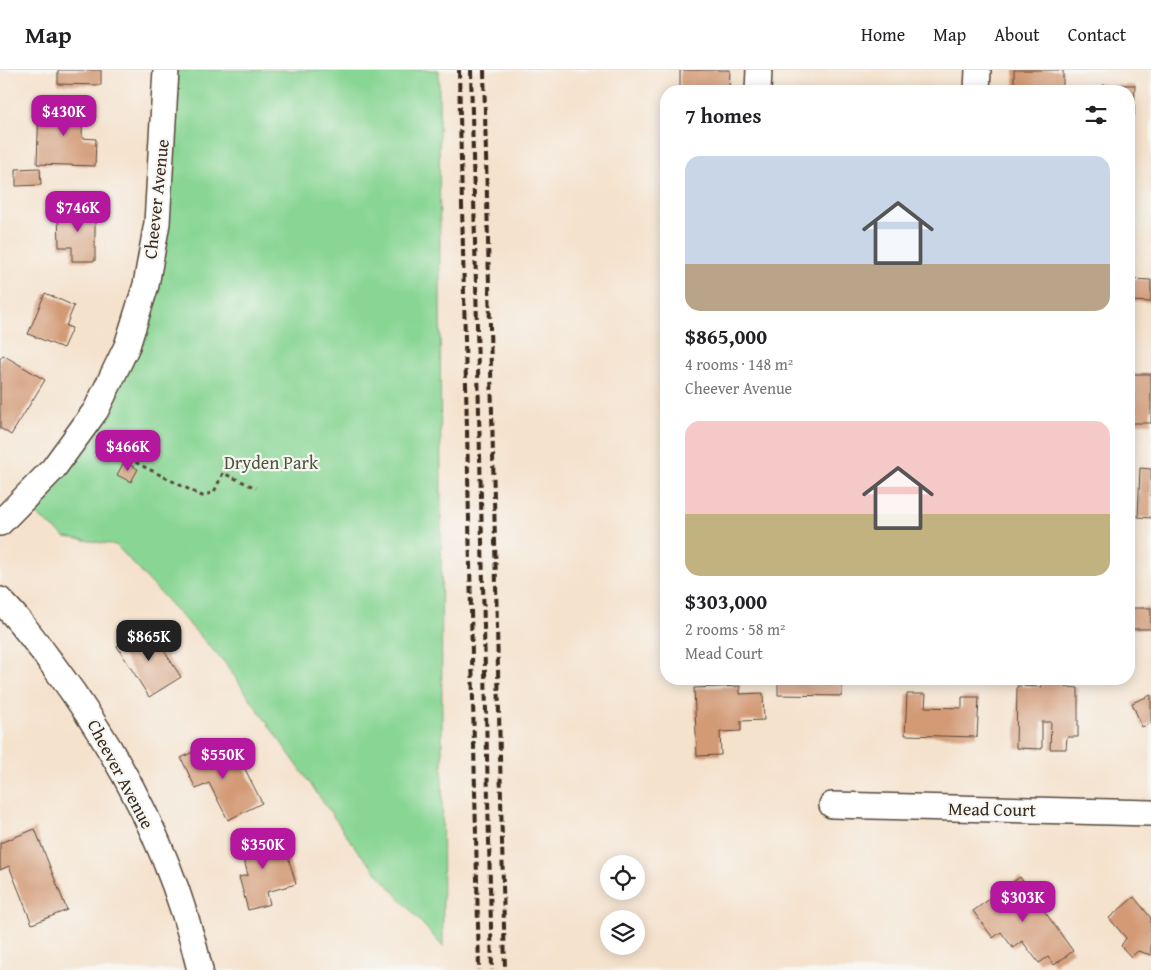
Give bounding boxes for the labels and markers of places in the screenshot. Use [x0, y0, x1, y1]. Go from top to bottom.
pin: $430K [29, 94, 99, 137]
pin: $746K [43, 190, 113, 233]
pin: $466K [93, 430, 163, 472]
pin: $865K [114, 620, 184, 662]
pin: $550K [188, 738, 258, 780]
pin: $350K [228, 828, 298, 870]
pin: $303K [988, 880, 1058, 923]

